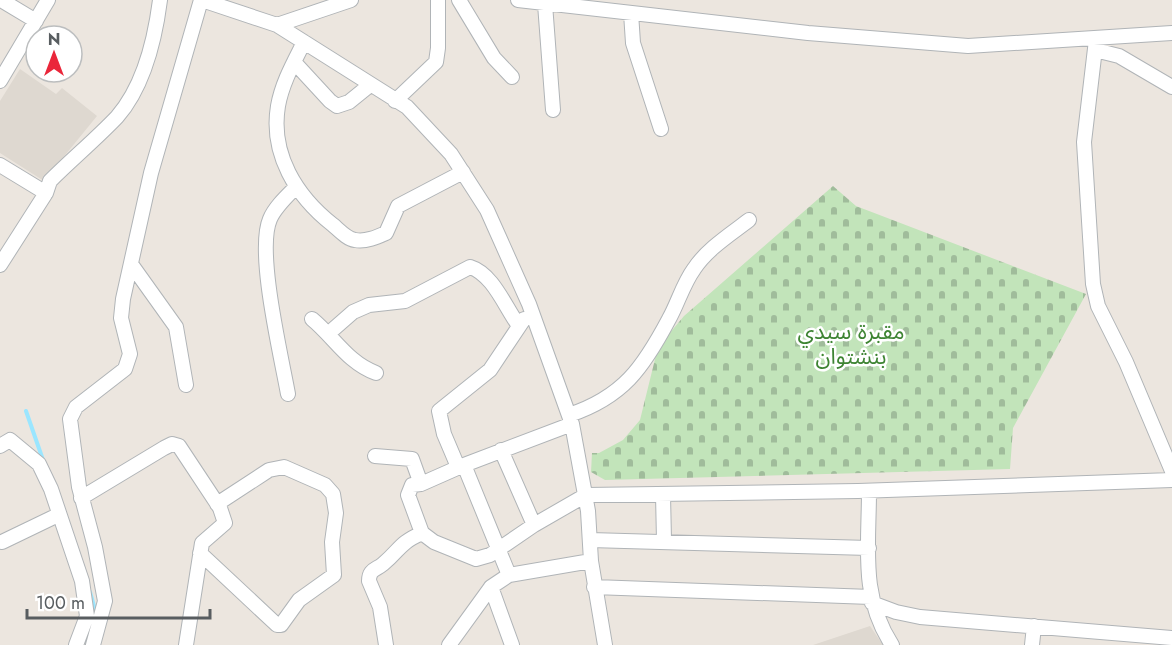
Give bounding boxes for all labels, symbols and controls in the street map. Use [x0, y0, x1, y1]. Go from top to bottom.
north arrow [24, 24, 84, 84]
text: N [48, 28, 60, 51]
park label: مقبرة سيدي بنشتوان [797, 315, 905, 372]
scale bar [27, 582, 210, 620]
text: 100 m [36, 590, 85, 616]

